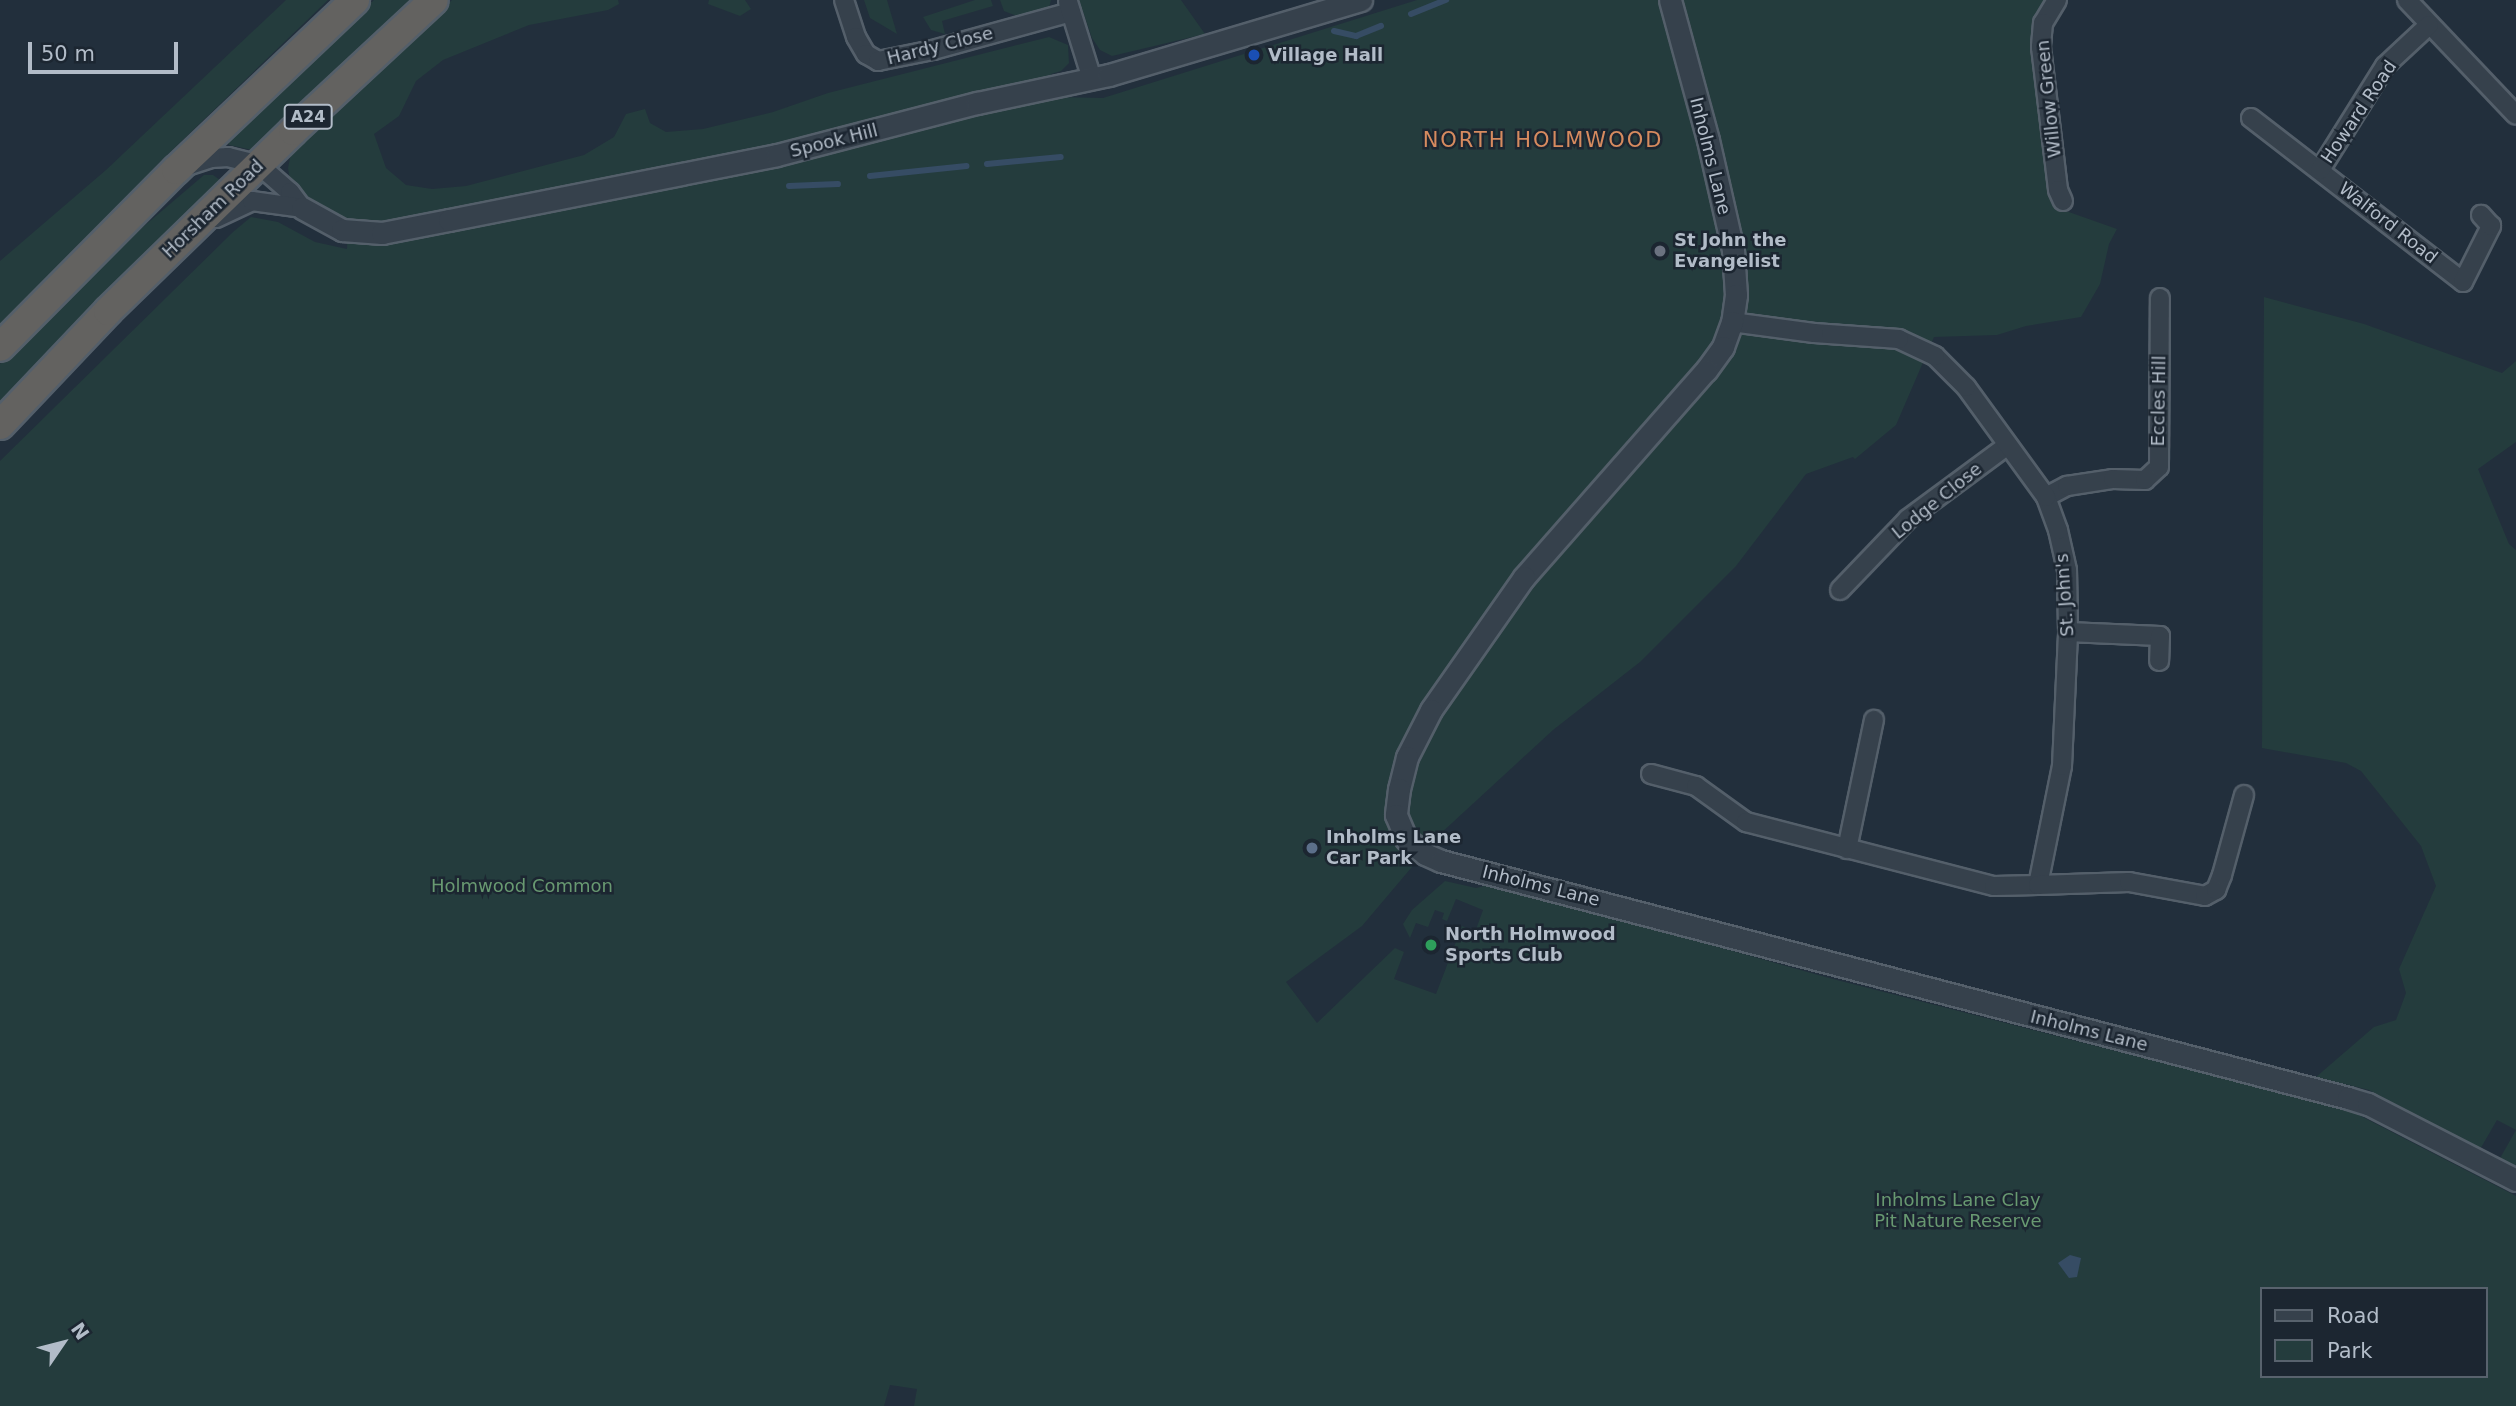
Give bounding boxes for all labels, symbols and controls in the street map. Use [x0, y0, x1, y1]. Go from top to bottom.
street label: Hardy Close [885, 22, 995, 70]
scale bar [32, 28, 182, 72]
street label: Willow Green [2032, 39, 2066, 159]
text: 50 m [41, 42, 95, 66]
place label: Village Hall [1268, 44, 1383, 66]
marker: Village Hall [1246, 47, 1262, 63]
street label: Howard Road [2317, 56, 2401, 168]
street label: Inholms Lane [1685, 95, 1735, 217]
road number: A24 [284, 105, 332, 130]
street label: Spook Hill [788, 120, 880, 162]
district label: NORTH HOLMWOOD [1424, 127, 1662, 153]
street label: Horsham Road [158, 155, 268, 263]
street label: Walford Road [2334, 178, 2442, 268]
place label: St John the Evangelist [1674, 230, 1786, 272]
marker: St John the Evangelist [1652, 243, 1668, 259]
street label: Eccles Hill [2147, 355, 2171, 447]
street label: Lodge Close [1888, 458, 1986, 544]
street label: St. John's [2051, 553, 2079, 637]
place label: Inholms Lane Car Park [1326, 827, 1461, 870]
marker: Inholms Lane Car Park [1304, 840, 1320, 856]
street label: Inholms Lane [1480, 861, 1602, 911]
park label: Holmwood Common [431, 875, 613, 897]
place label: North Holmwood Sports Club [1445, 924, 1616, 967]
marker: North Holmwood Sports Club [1423, 937, 1439, 953]
street label: Inholms Lane [2028, 1006, 2150, 1056]
park label: Inholms Lane Clay Pit Nature Reserve [1874, 1190, 2042, 1232]
legend [2260, 1287, 2488, 1378]
text: Road [2327, 1304, 2380, 1328]
north arrow [28, 1308, 98, 1378]
text: N [67, 1318, 94, 1344]
text: Park [2327, 1339, 2372, 1363]

